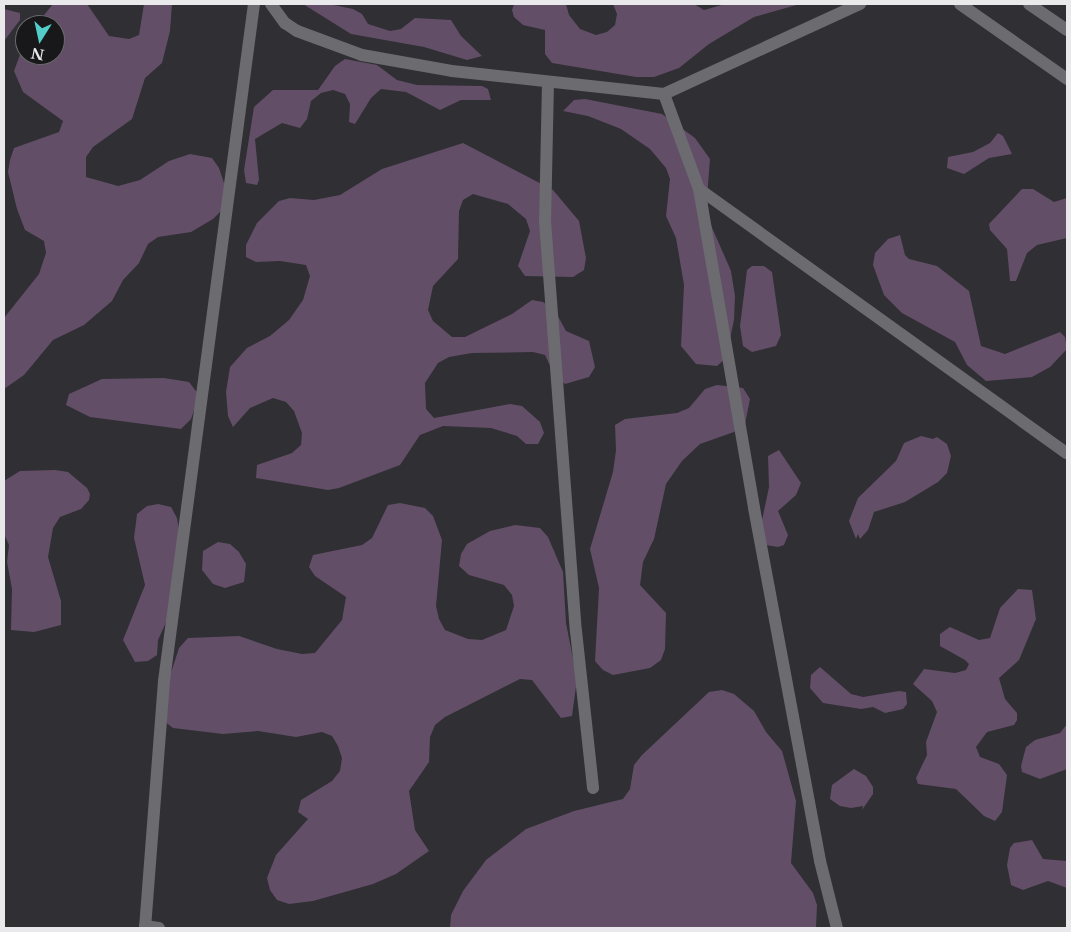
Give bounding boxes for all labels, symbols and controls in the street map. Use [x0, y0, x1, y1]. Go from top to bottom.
north arrow [15, 15, 65, 65]
text: N [30, 44, 46, 64]

